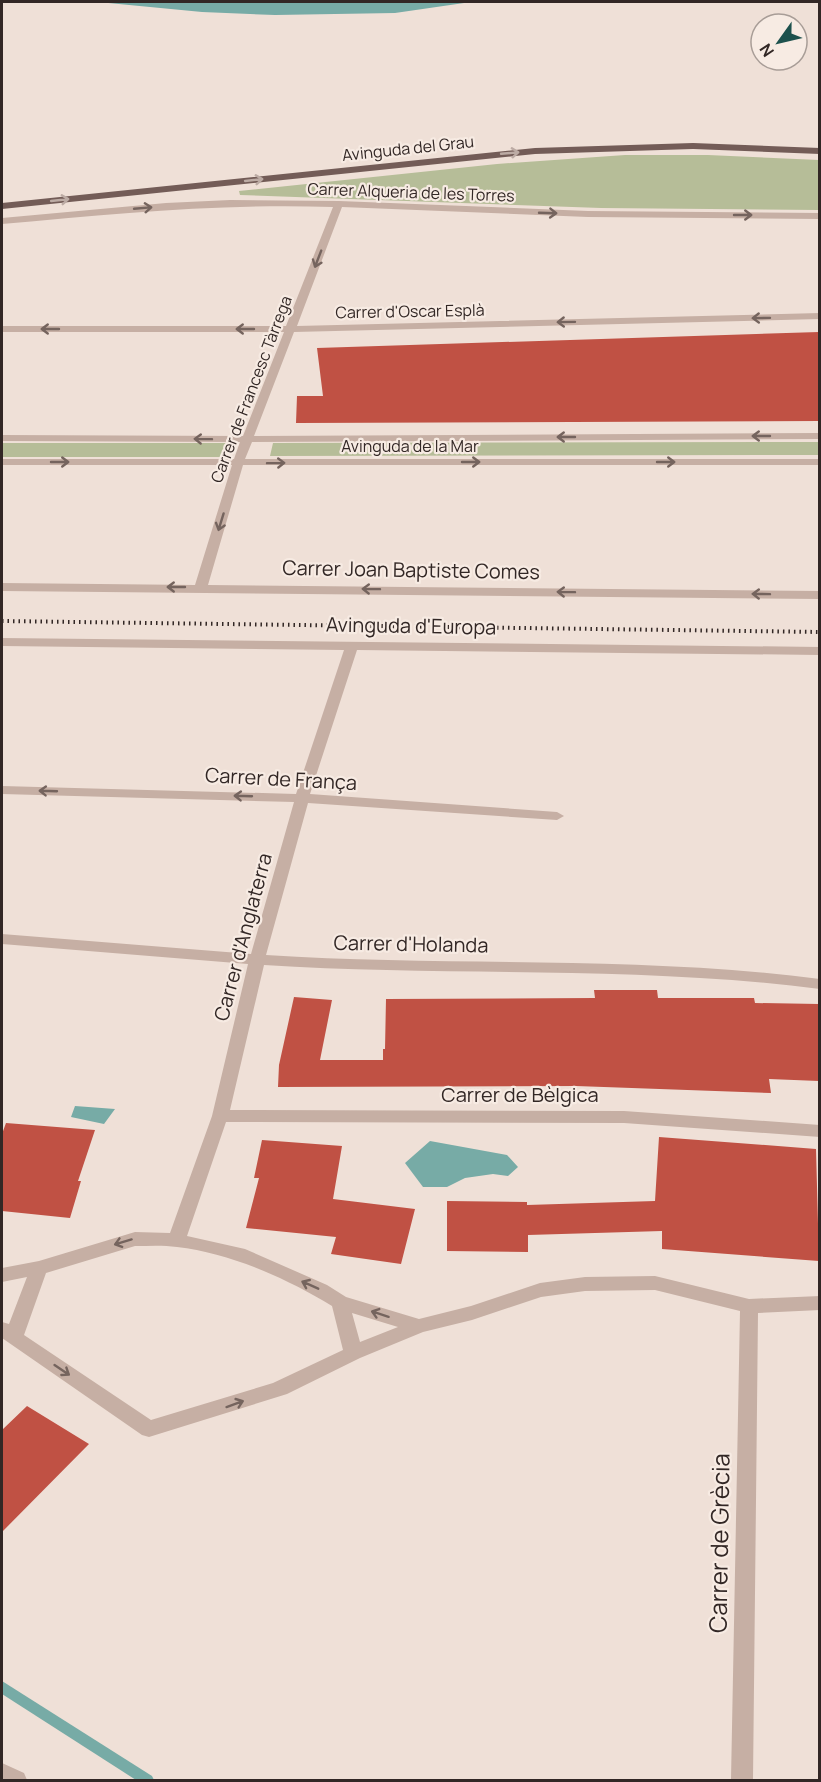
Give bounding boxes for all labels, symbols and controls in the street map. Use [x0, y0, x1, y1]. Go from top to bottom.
north arrow [749, 12, 809, 72]
text: N [754, 39, 779, 61]
street label: Avinguda del Grau [341, 130, 475, 166]
one-way arrow [500, 147, 520, 158]
one-way arrow [243, 174, 263, 185]
street label: Carrer Alqueria de les Torres [307, 177, 515, 207]
one-way arrow [49, 194, 69, 205]
one-way arrow [133, 202, 153, 213]
one-way arrow [537, 207, 557, 218]
one-way arrow [732, 209, 752, 221]
one-way arrow [312, 249, 323, 268]
street label: Carrer de Francesc Tàrrega [205, 292, 297, 486]
street label: Carrer d'Oscar Esplà [335, 299, 485, 323]
one-way arrow [752, 312, 772, 323]
one-way arrow [557, 317, 577, 328]
one-way arrow [41, 323, 61, 335]
one-way arrow [236, 323, 256, 335]
one-way arrow [752, 430, 772, 442]
one-way arrow [557, 431, 577, 443]
one-way arrow [194, 433, 214, 445]
street label: Avinguda de la Mar [341, 435, 479, 457]
one-way arrow [49, 456, 69, 468]
one-way arrow [460, 456, 480, 468]
one-way arrow [655, 456, 675, 468]
one-way arrow [265, 457, 285, 468]
one-way arrow [215, 512, 226, 531]
street label: Carrer Joan Baptiste Comes [282, 554, 540, 585]
one-way arrow [167, 581, 187, 593]
one-way arrow [362, 584, 382, 595]
one-way arrow [557, 586, 577, 598]
one-way arrow [752, 588, 772, 600]
street label: Avinguda d'Europa [326, 611, 496, 640]
street label: Carrer de França [204, 761, 358, 796]
one-way arrow [39, 785, 59, 797]
one-way arrow [234, 790, 254, 802]
street label: Carrer d'Anglaterra [207, 850, 278, 1024]
street label: Carrer d'Holanda [333, 929, 489, 958]
street label: Carrer de Bèlgica [441, 1081, 599, 1108]
one-way arrow [114, 1237, 133, 1248]
one-way arrow [301, 1279, 319, 1290]
one-way arrow [371, 1308, 390, 1319]
one-way arrow [53, 1364, 70, 1376]
one-way arrow [226, 1397, 244, 1408]
street label: Carrer de Grècia [700, 1453, 737, 1633]

